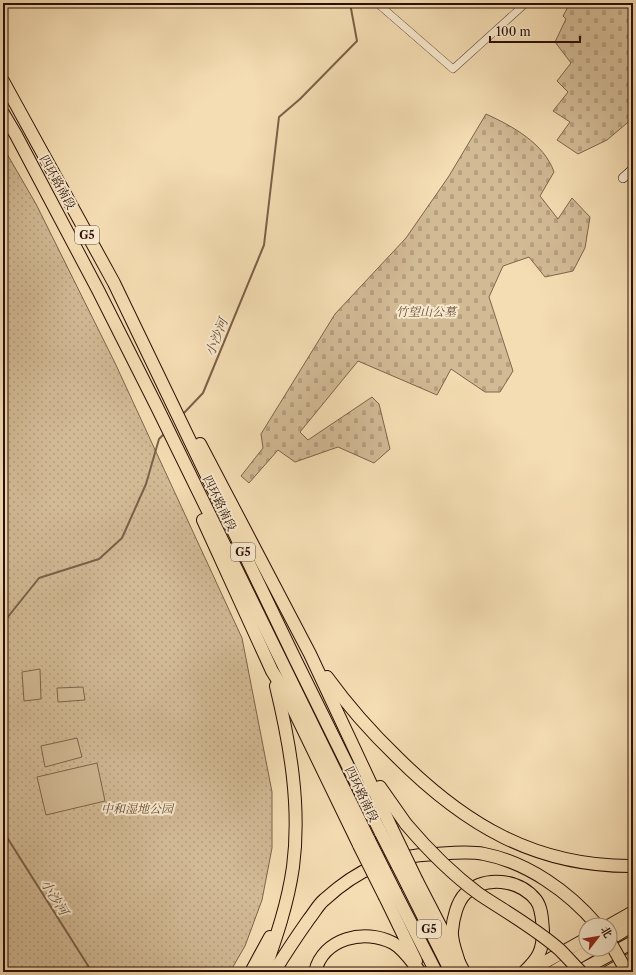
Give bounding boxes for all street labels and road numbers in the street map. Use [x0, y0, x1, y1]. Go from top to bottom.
street label: 四环路南段 [37, 152, 79, 212]
road number: G5 [75, 226, 99, 244]
street label: 四环路南段 [200, 473, 240, 533]
road number: G5 [231, 543, 255, 561]
street label: 四环路南段 [342, 764, 382, 824]
road number: G5 [417, 920, 441, 938]

